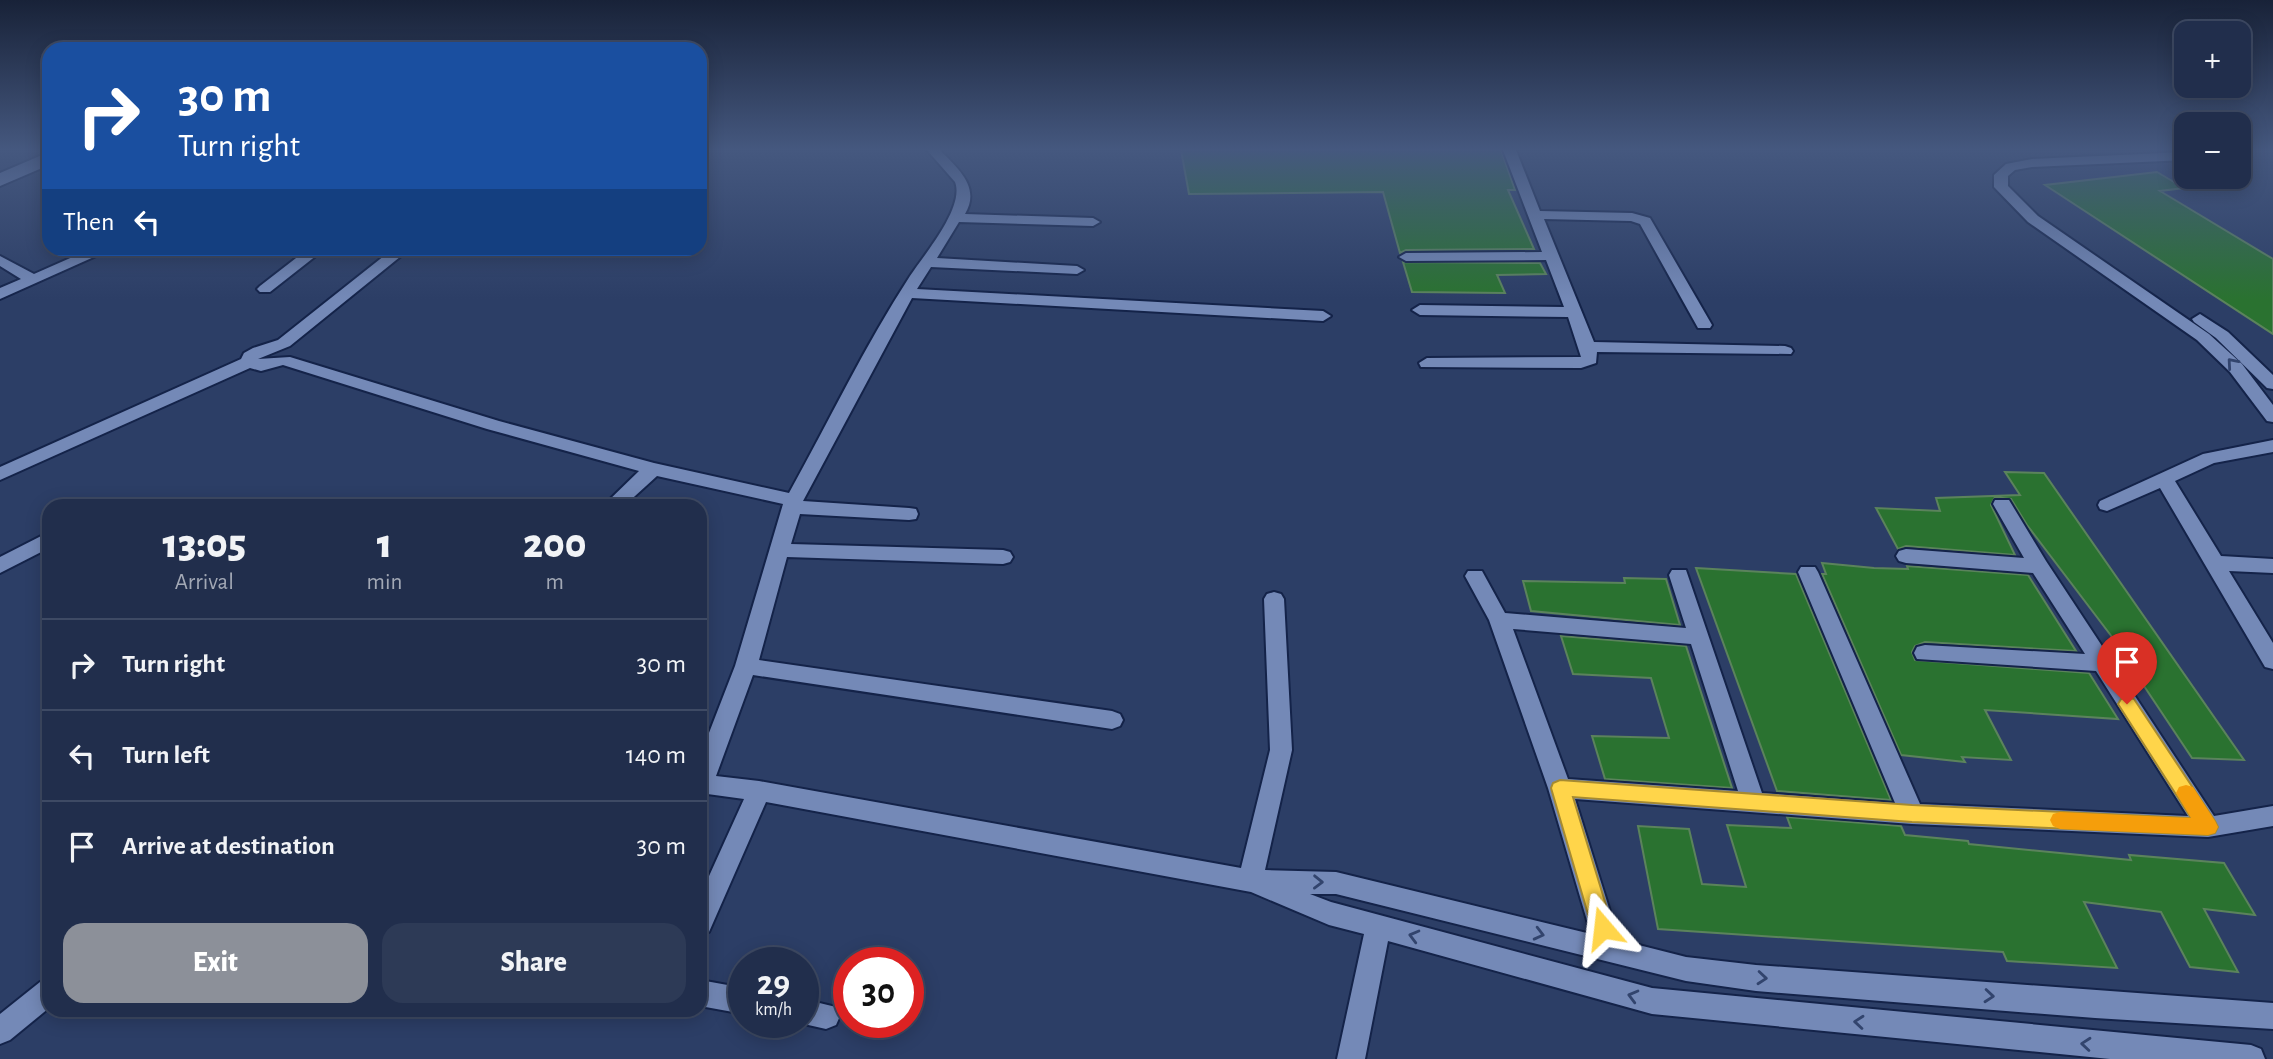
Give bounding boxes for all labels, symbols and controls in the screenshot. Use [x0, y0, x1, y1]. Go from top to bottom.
map controls [2174, 21, 2251, 189]
button: + [2174, 21, 2251, 98]
icon: right [63, 70, 154, 161]
text: 30 m [178, 72, 272, 121]
button: − [2174, 112, 2251, 189]
text: Turn right [178, 130, 300, 162]
icon: left [128, 203, 166, 241]
text: Then [63, 209, 114, 235]
one-way arrow [2228, 358, 2240, 371]
text: 13:05 [162, 523, 246, 565]
text: 1 [377, 523, 392, 565]
text: 200 [523, 523, 587, 565]
text: Arrival [175, 571, 234, 594]
text: min [367, 571, 402, 594]
text: m [545, 571, 564, 594]
pin [2097, 632, 2157, 704]
icon: arrive [2108, 643, 2146, 681]
icon: right [63, 646, 101, 684]
text: Turn right [122, 651, 225, 677]
text: 30 m [636, 651, 686, 677]
icon: left [63, 737, 101, 775]
text: Turn left [122, 742, 210, 768]
text: 140 m [626, 742, 686, 768]
icon: arrive [63, 828, 101, 866]
text: Arrive at destination [122, 833, 335, 859]
text: 30 m [636, 833, 686, 859]
one-way arrow [1313, 875, 1324, 890]
position arrow [1566, 891, 1640, 965]
button: Exit [63, 923, 368, 1003]
button: Share [382, 923, 686, 1003]
one-way arrow [1533, 926, 1545, 940]
one-way arrow [1408, 930, 1420, 945]
speed limit sign: 30 [833, 947, 924, 1038]
text: 29 [757, 966, 790, 1001]
one-way arrow [1757, 970, 1768, 985]
one-way arrow [1983, 988, 1994, 1003]
one-way arrow [1627, 990, 1639, 1004]
text: km/h [755, 1001, 792, 1019]
one-way arrow [1853, 1015, 1864, 1030]
one-way arrow [2080, 1036, 2091, 1051]

